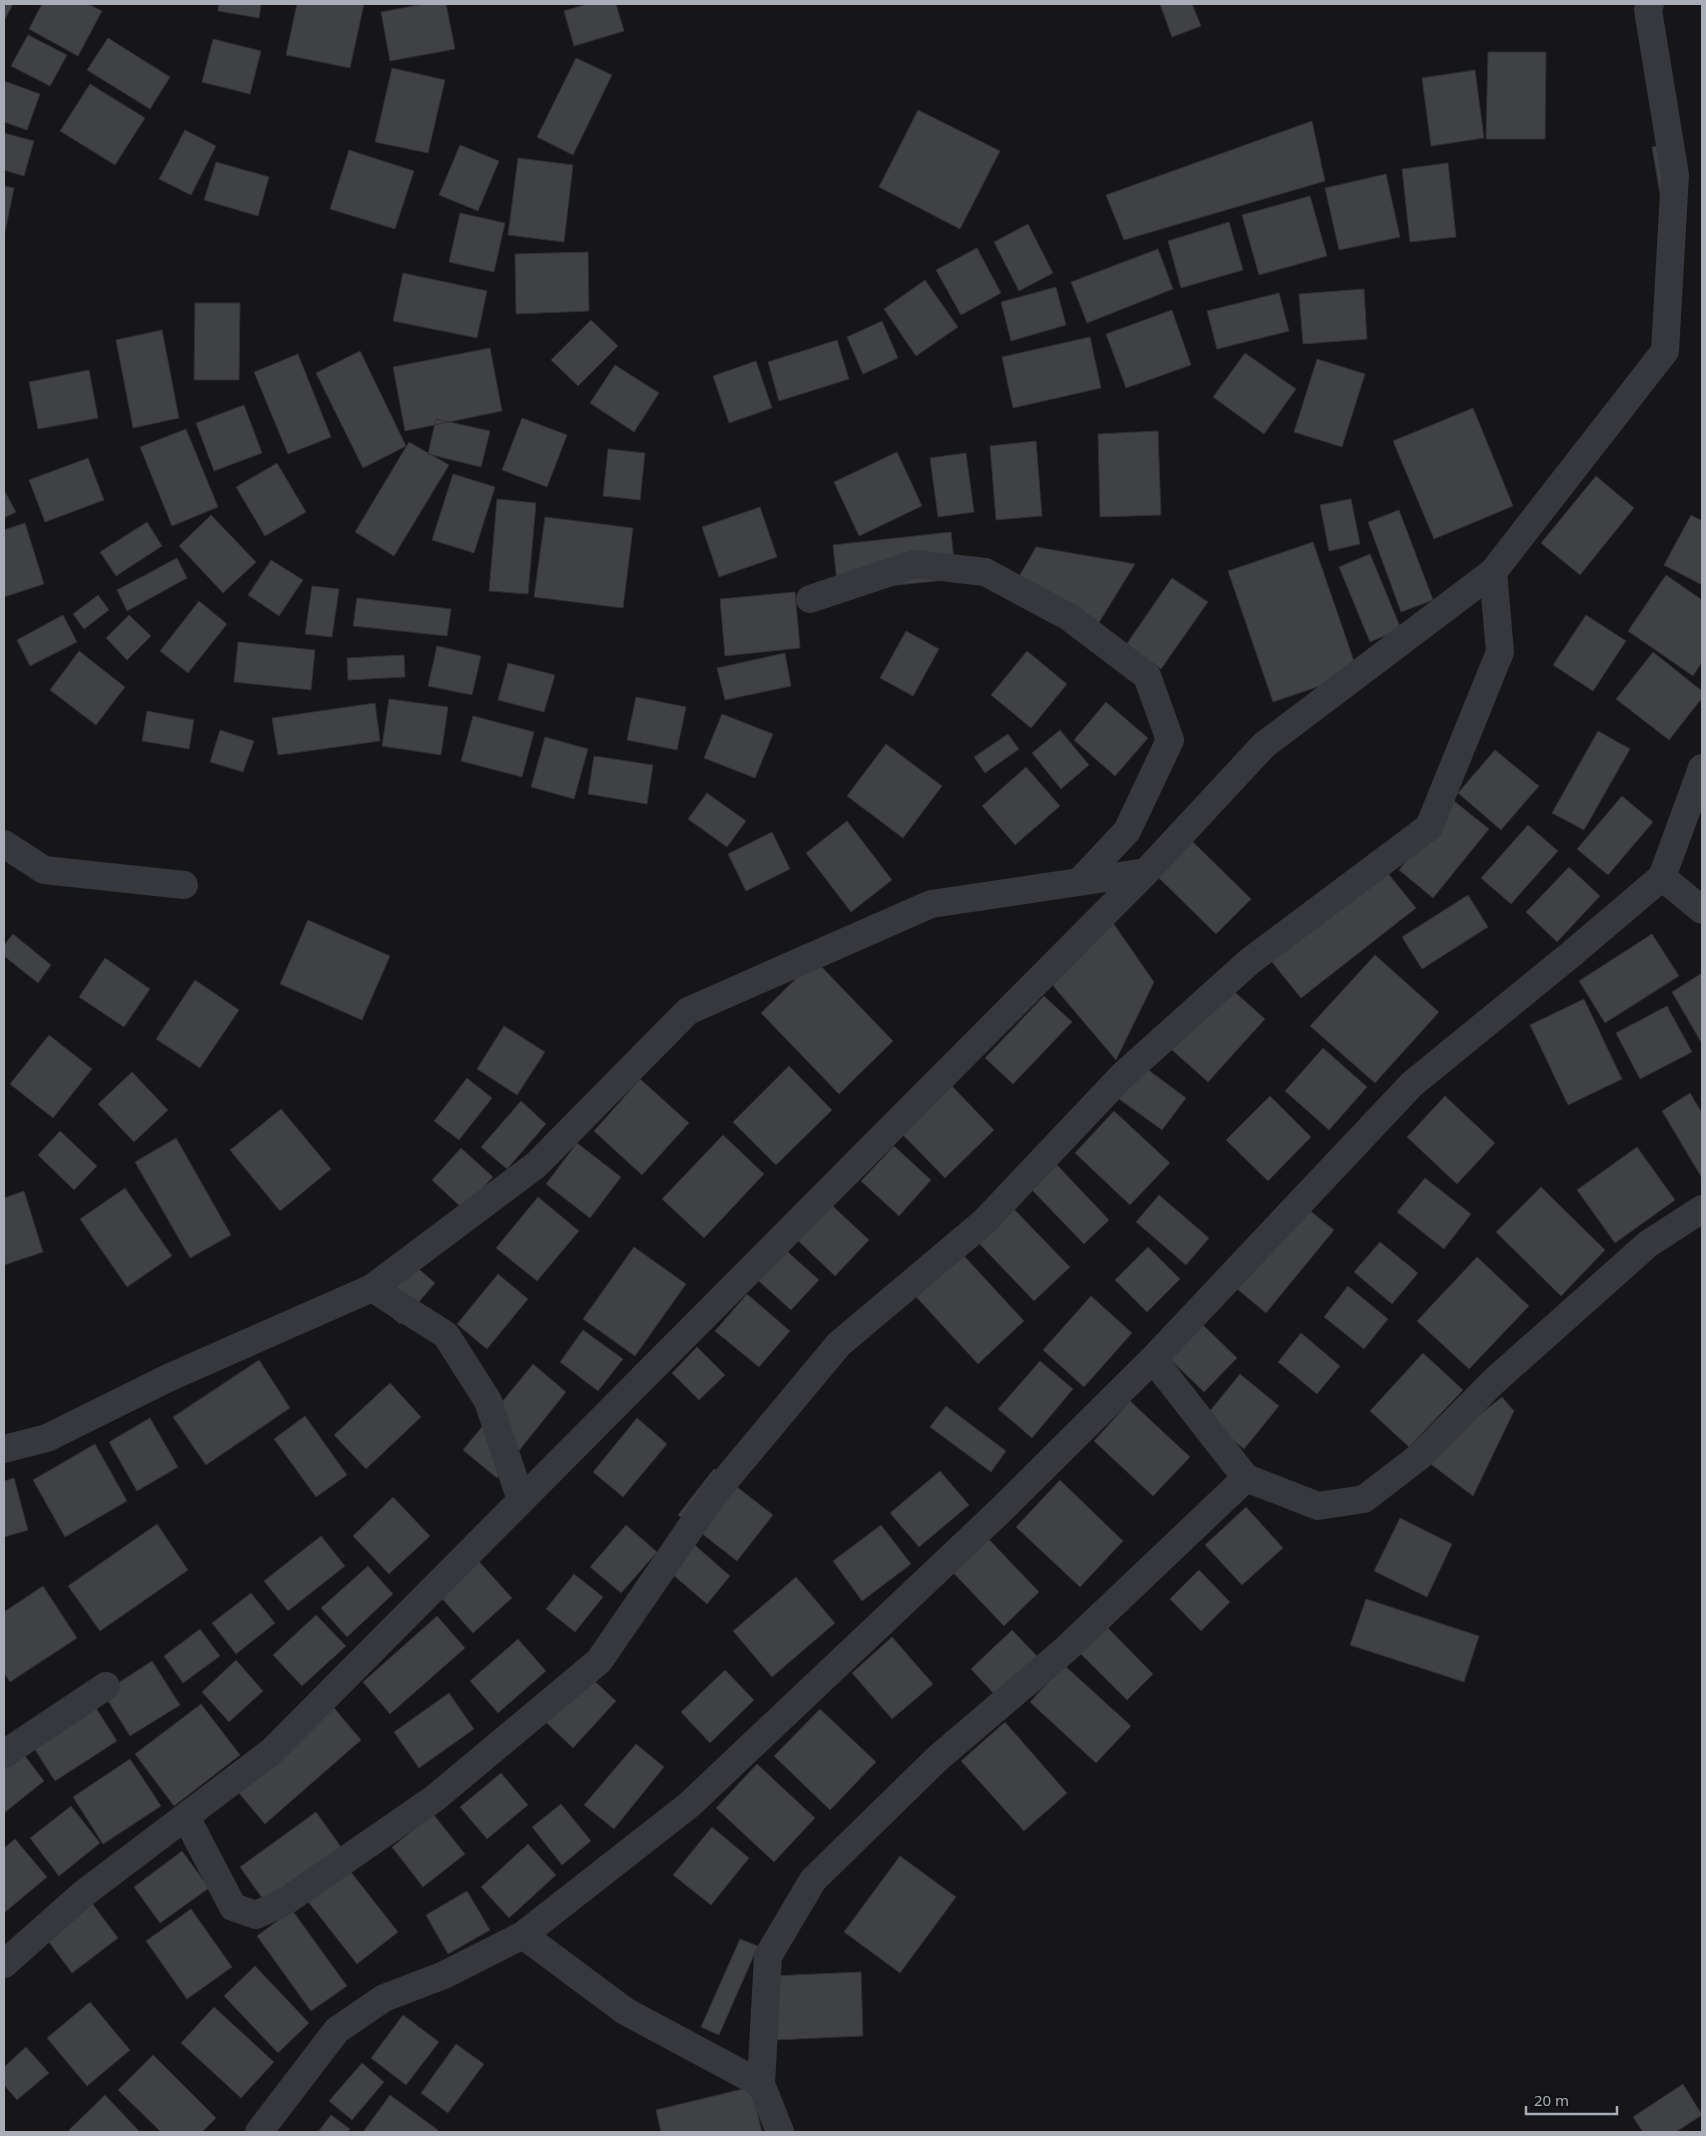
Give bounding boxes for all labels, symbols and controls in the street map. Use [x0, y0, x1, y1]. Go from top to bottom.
scale bar [1526, 2084, 1617, 2116]
text: 20 m [1534, 2090, 1569, 2110]

